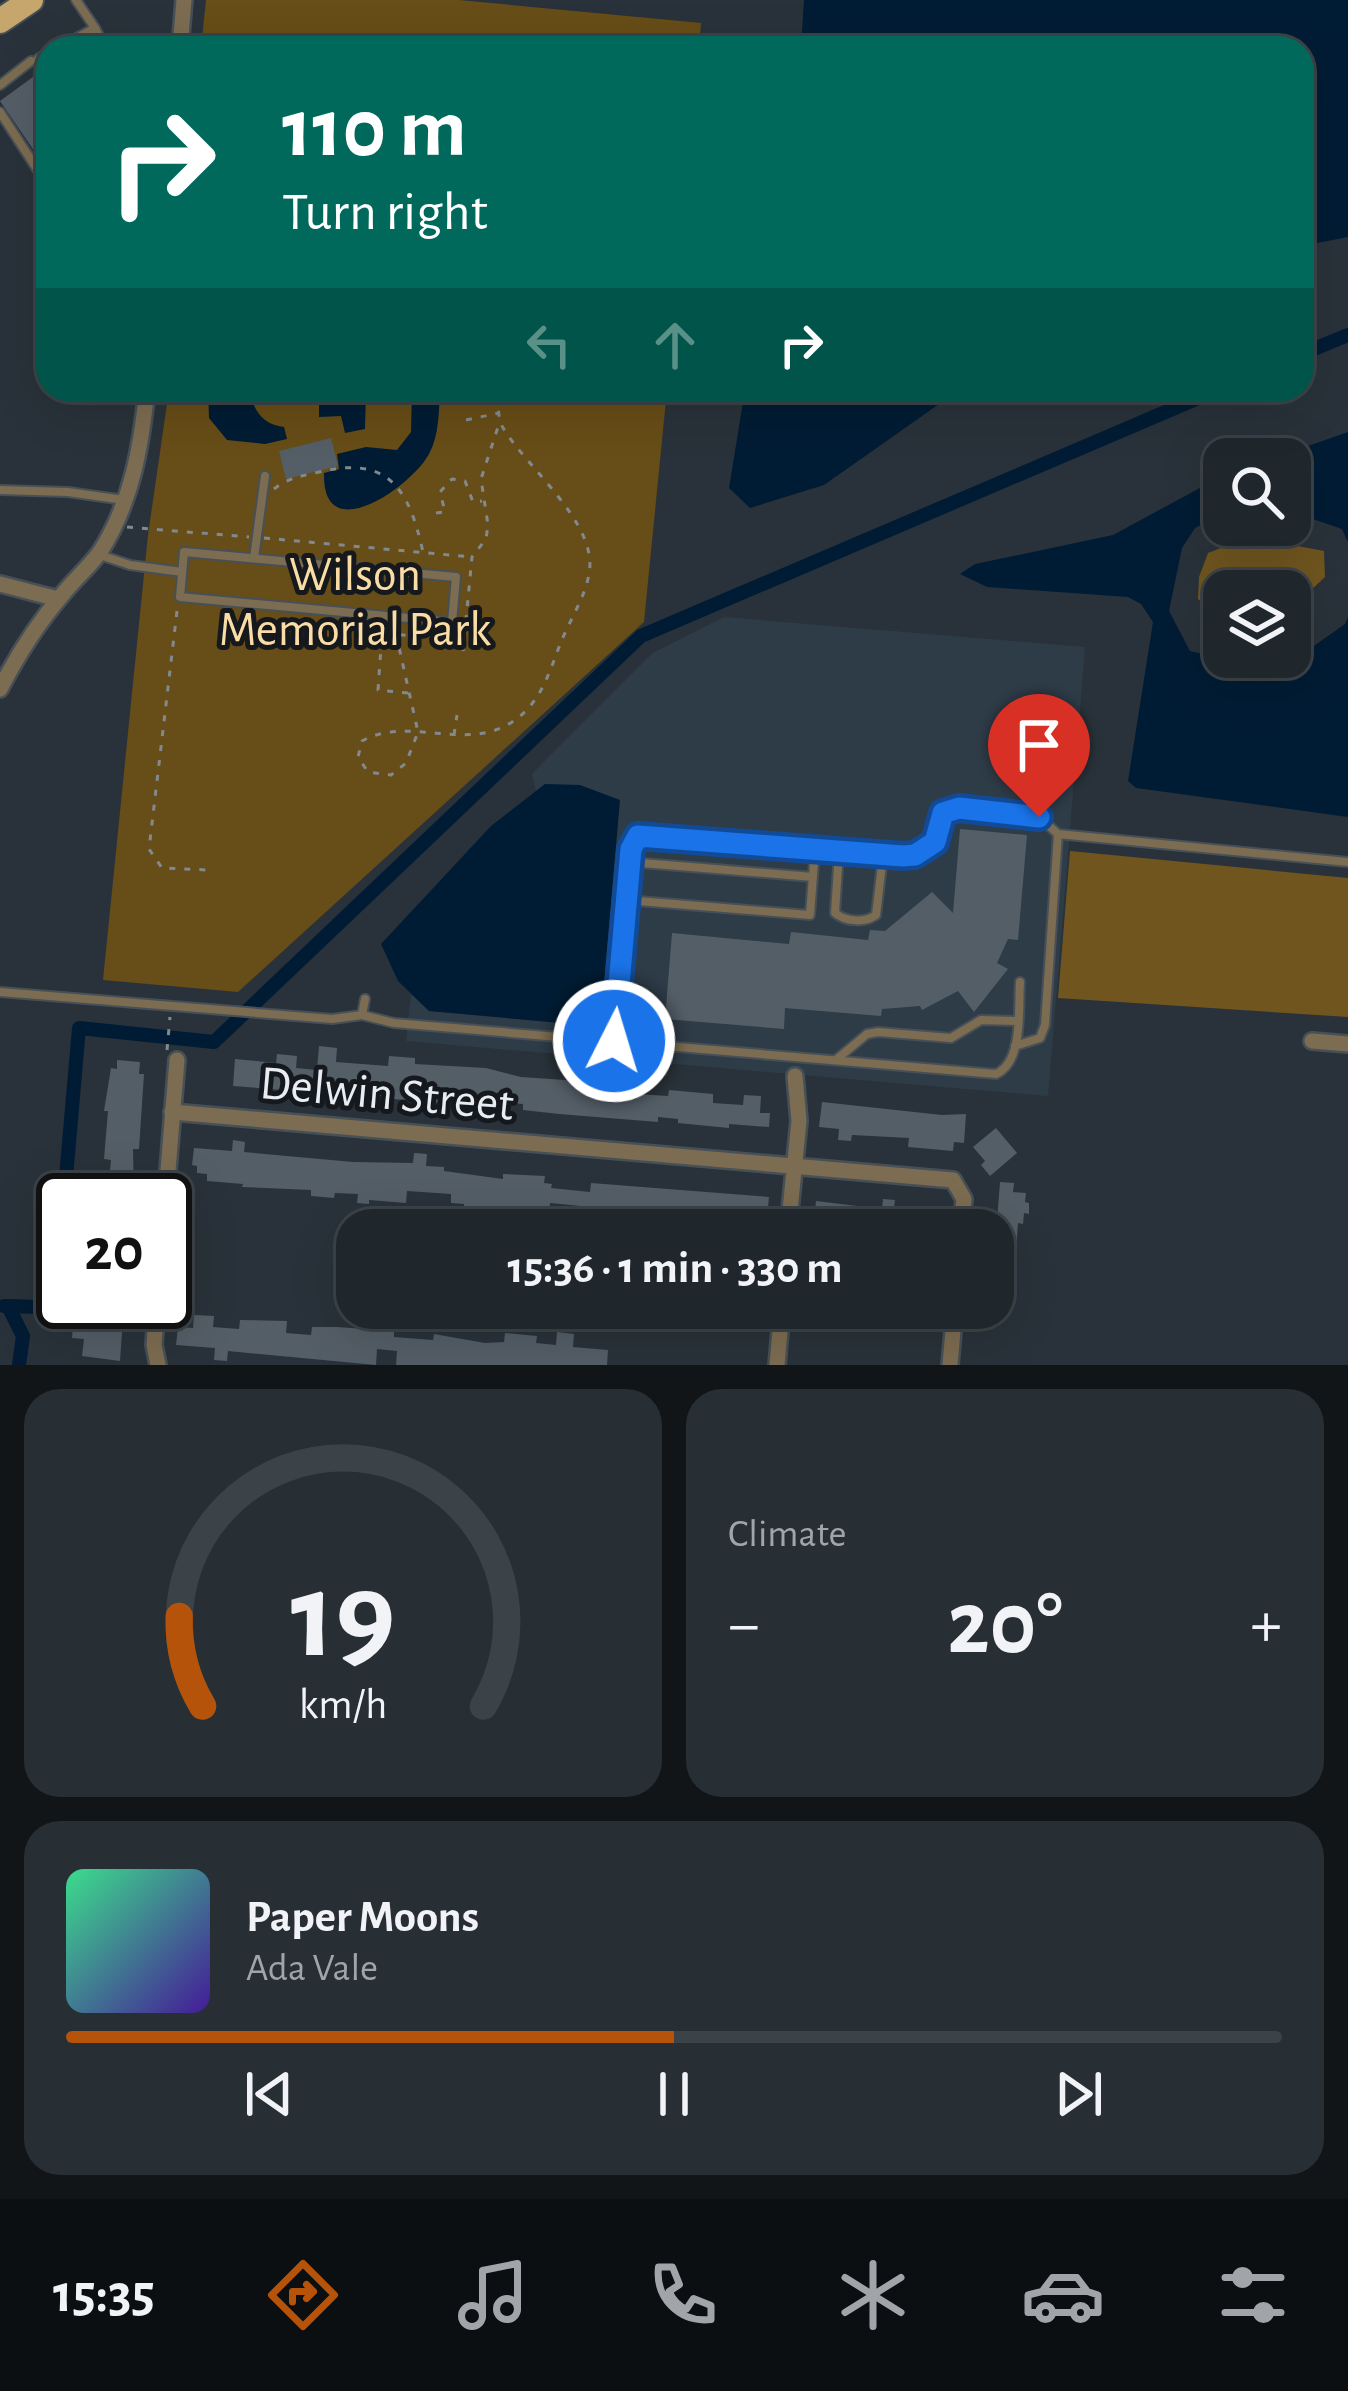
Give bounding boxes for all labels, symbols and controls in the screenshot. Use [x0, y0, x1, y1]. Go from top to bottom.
icon: right [84, 84, 240, 240]
text: 110 m [282, 88, 467, 172]
text: Turn right [282, 186, 488, 240]
icon: left [516, 312, 582, 378]
icon: ahead [642, 312, 708, 378]
icon: right [768, 312, 834, 378]
map controls [1203, 438, 1311, 678]
button: search [1203, 438, 1311, 546]
park label: Wilson Memorial Park [219, 552, 491, 655]
button: layers [1203, 570, 1311, 678]
pin [988, 694, 1090, 817]
icon: arrive [1006, 712, 1072, 778]
position arrow [551, 978, 677, 1104]
street label: Delwin Street [258, 1060, 516, 1130]
speed limit sign: 20 [36, 1173, 192, 1329]
text: 15:36 · 1 min · 330 m [507, 1246, 843, 1291]
text: Climate [728, 1515, 846, 1554]
text: 19 [290, 1555, 396, 1680]
text: 20° [947, 1580, 1063, 1670]
text: − [728, 1592, 760, 1658]
text: + [1250, 1592, 1282, 1658]
text: km/h [299, 1684, 387, 1727]
text: Paper Moons [246, 1895, 479, 1940]
text: Ada Vale [246, 1949, 378, 1988]
icon: previous [236, 2061, 302, 2127]
icon: pause [641, 2061, 707, 2127]
icon: next [1046, 2061, 1112, 2127]
icon: directions [261, 2253, 345, 2337]
icon: music [451, 2253, 535, 2337]
icon: phone [641, 2253, 725, 2337]
icon: climate [831, 2253, 915, 2337]
icon: car [1021, 2253, 1105, 2337]
icon: filters [1211, 2253, 1295, 2337]
text: 15:35 [53, 2268, 155, 2322]

